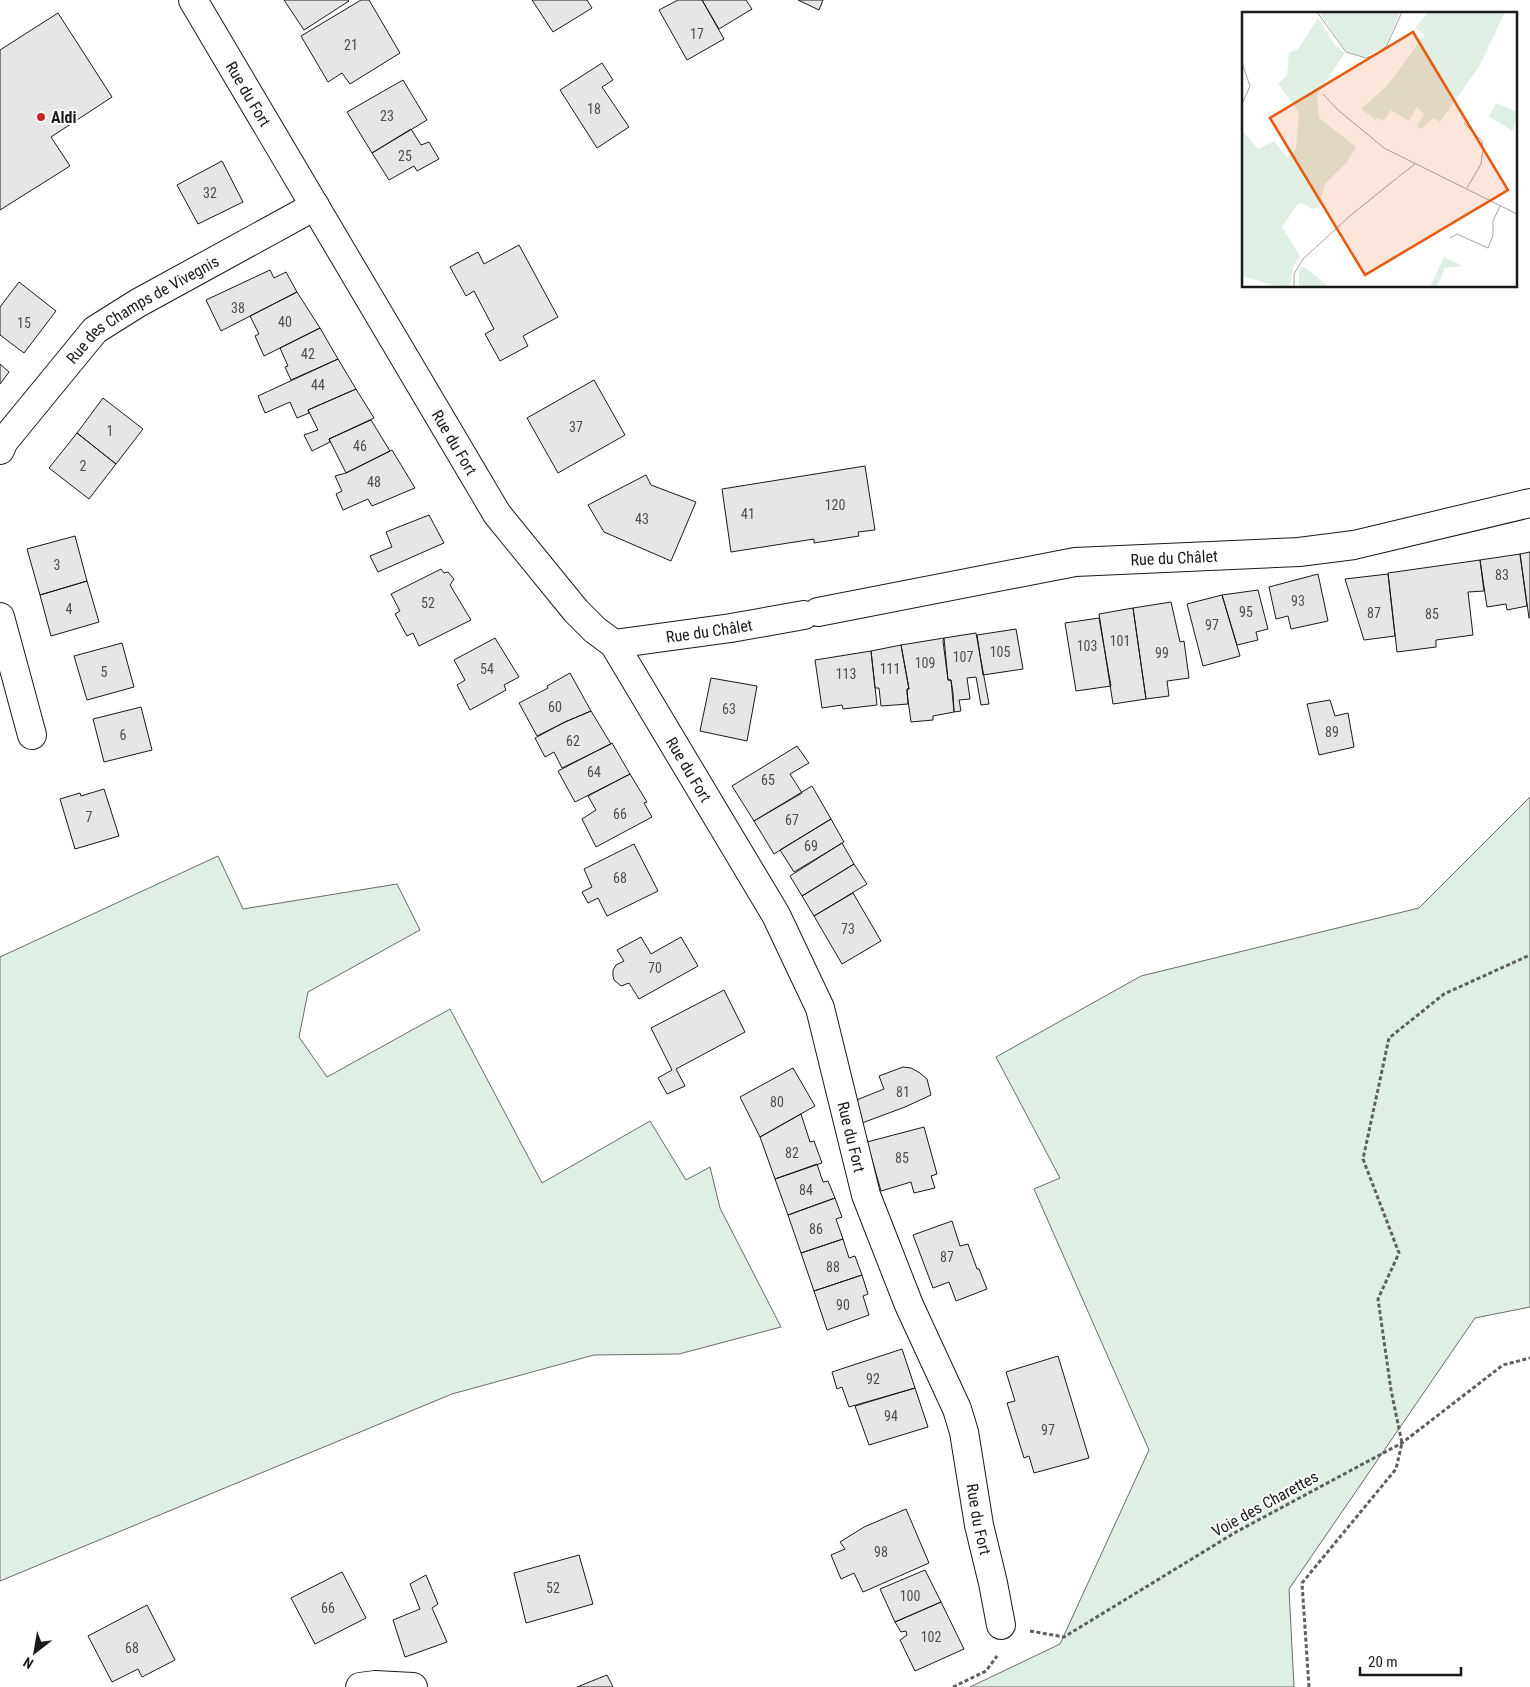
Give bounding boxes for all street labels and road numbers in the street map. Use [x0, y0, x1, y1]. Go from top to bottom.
street label: Rue du Fort [222, 58, 275, 130]
street label: Rue des Champs de Vivegnis [62, 251, 222, 367]
street label: Rue du Fort [428, 406, 481, 479]
street label: Rue du Châlet [1130, 546, 1218, 569]
street label: Rue du Châlet [665, 615, 754, 646]
street label: Rue du Fort [662, 734, 716, 806]
street label: Rue du Fort [834, 1099, 870, 1174]
street label: Voie des Charettes [1208, 1467, 1322, 1541]
street label: Rue du Fort [963, 1482, 995, 1557]

